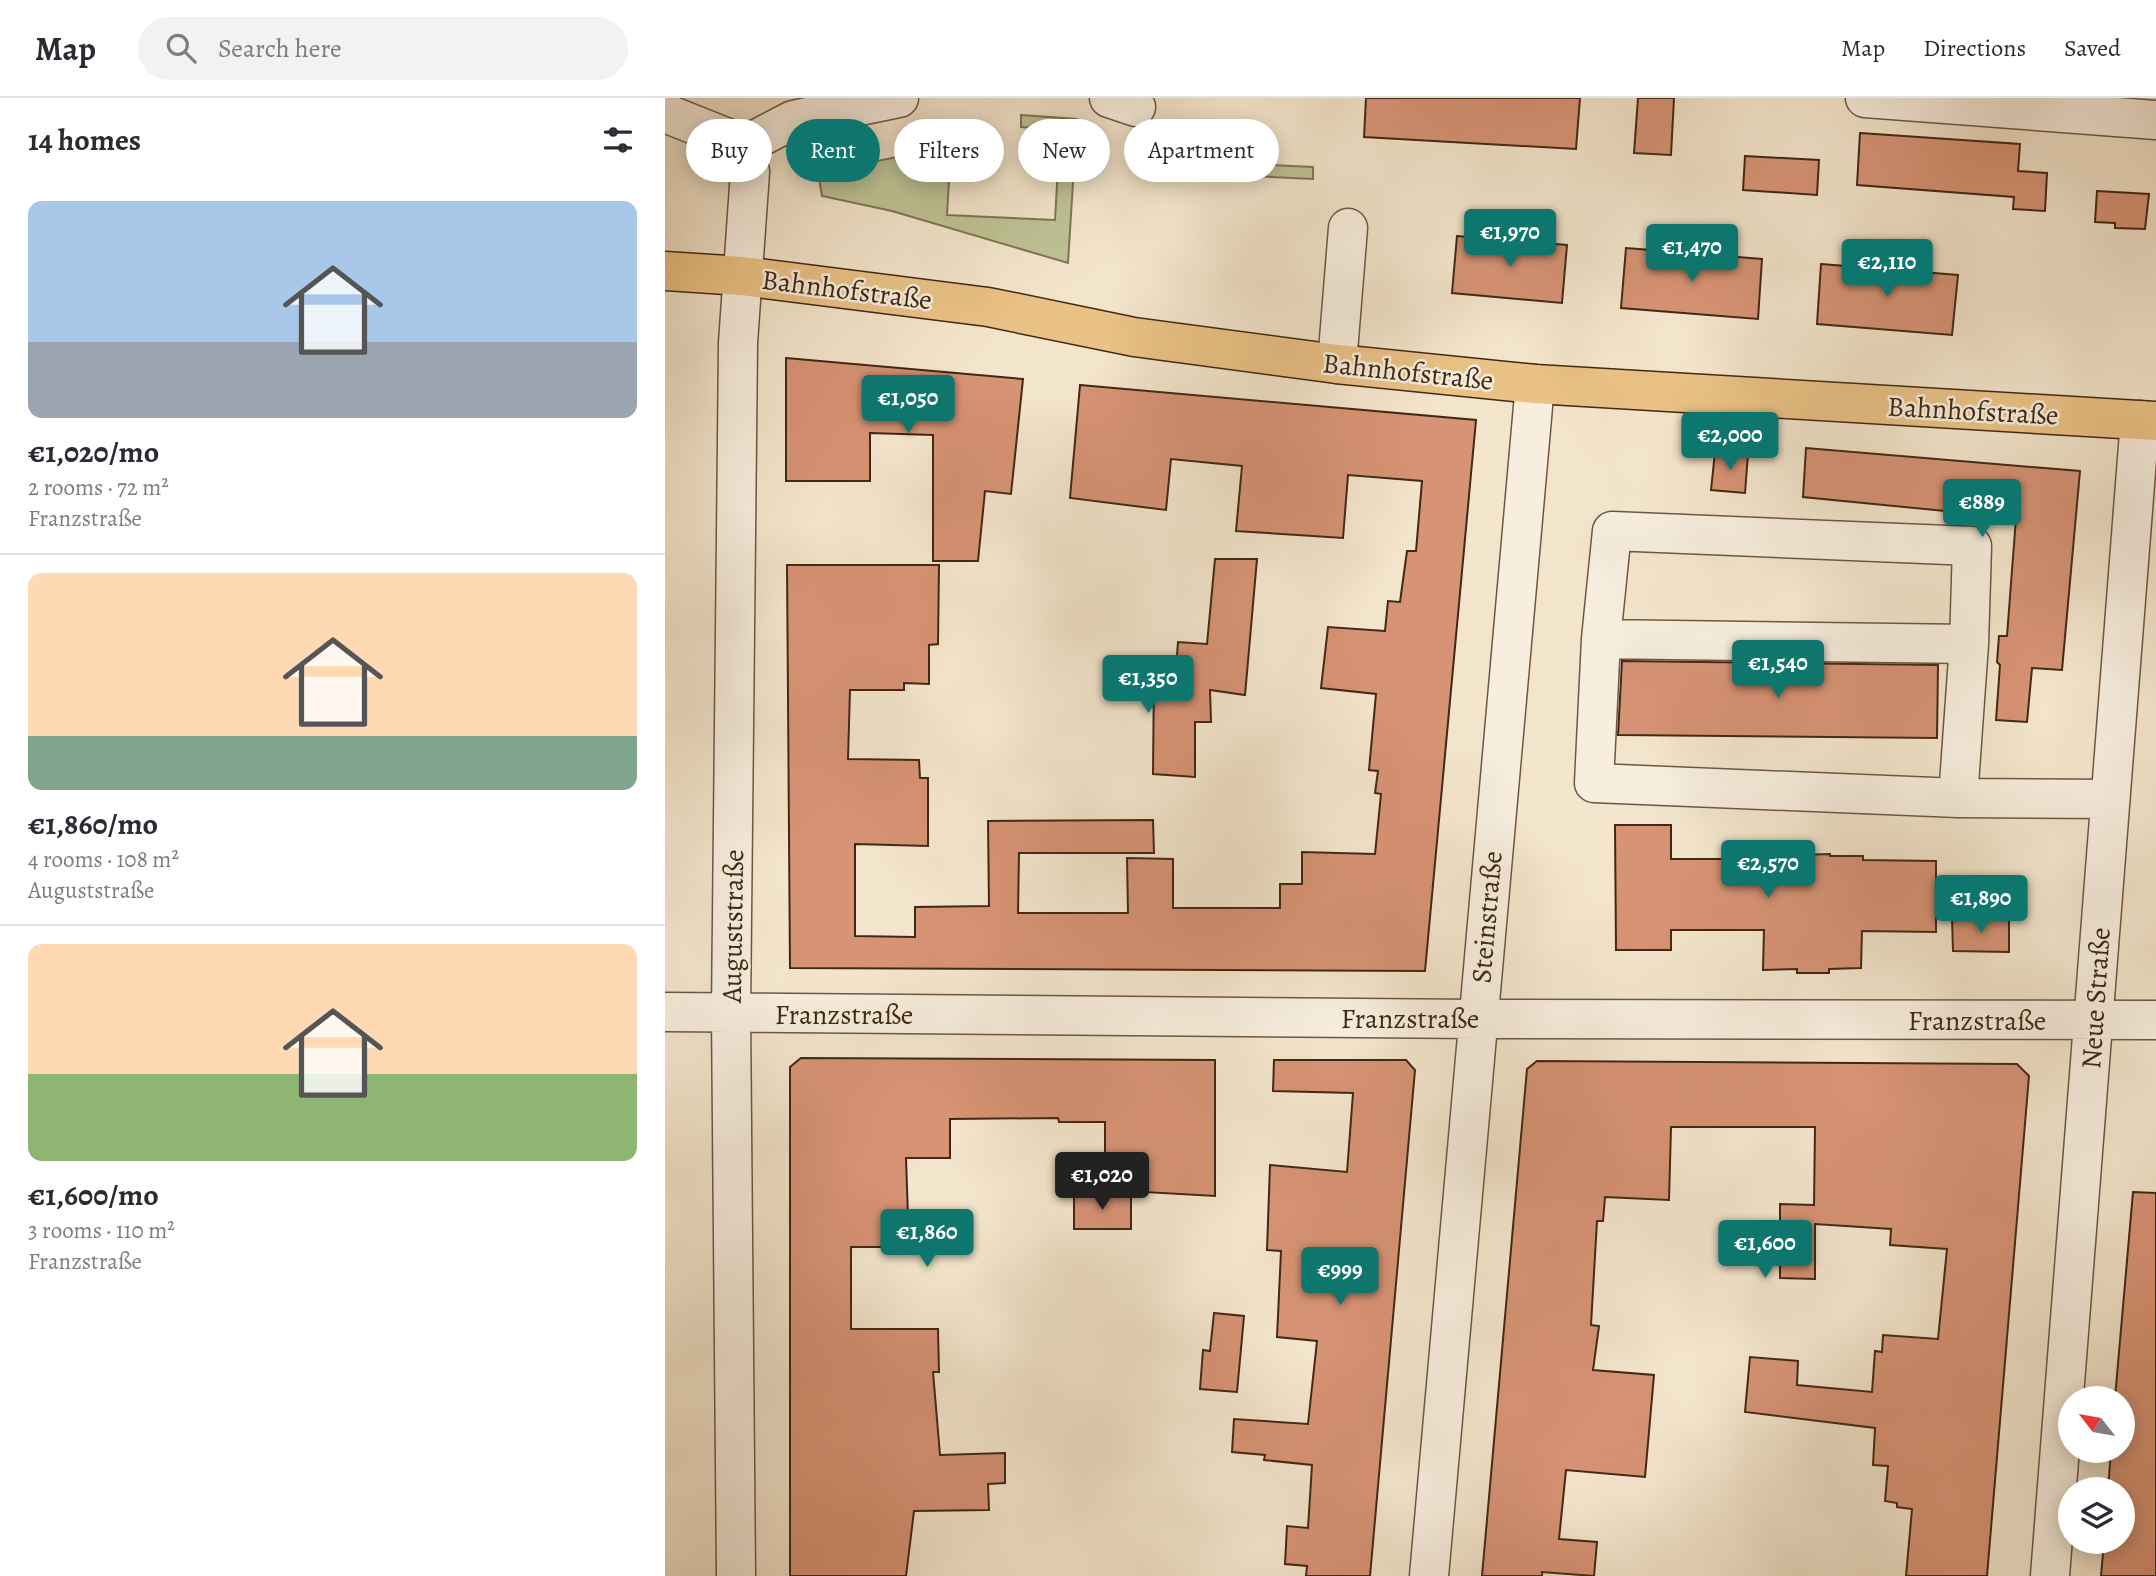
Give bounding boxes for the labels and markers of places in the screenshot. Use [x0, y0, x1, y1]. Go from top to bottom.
pin: €1,970 [1453, 209, 1567, 269]
pin: €1,470 [1635, 225, 1749, 284]
pin: €2,110 [1830, 240, 1944, 299]
pin: €1,050 [851, 376, 965, 435]
pin: €2,000 [1673, 412, 1787, 472]
pin: €889 [1941, 480, 2023, 539]
pin: €1,540 [1721, 640, 1835, 700]
pin: €1,350 [1091, 656, 1205, 715]
pin: €2,570 [1711, 840, 1825, 900]
pin: €1,890 [1924, 876, 2038, 935]
pin: €1,020 [1045, 1152, 1159, 1212]
pin: €1,860 [870, 1210, 984, 1269]
pin: €1,600 [1708, 1220, 1822, 1280]
pin: €999 [1299, 1248, 1381, 1307]

